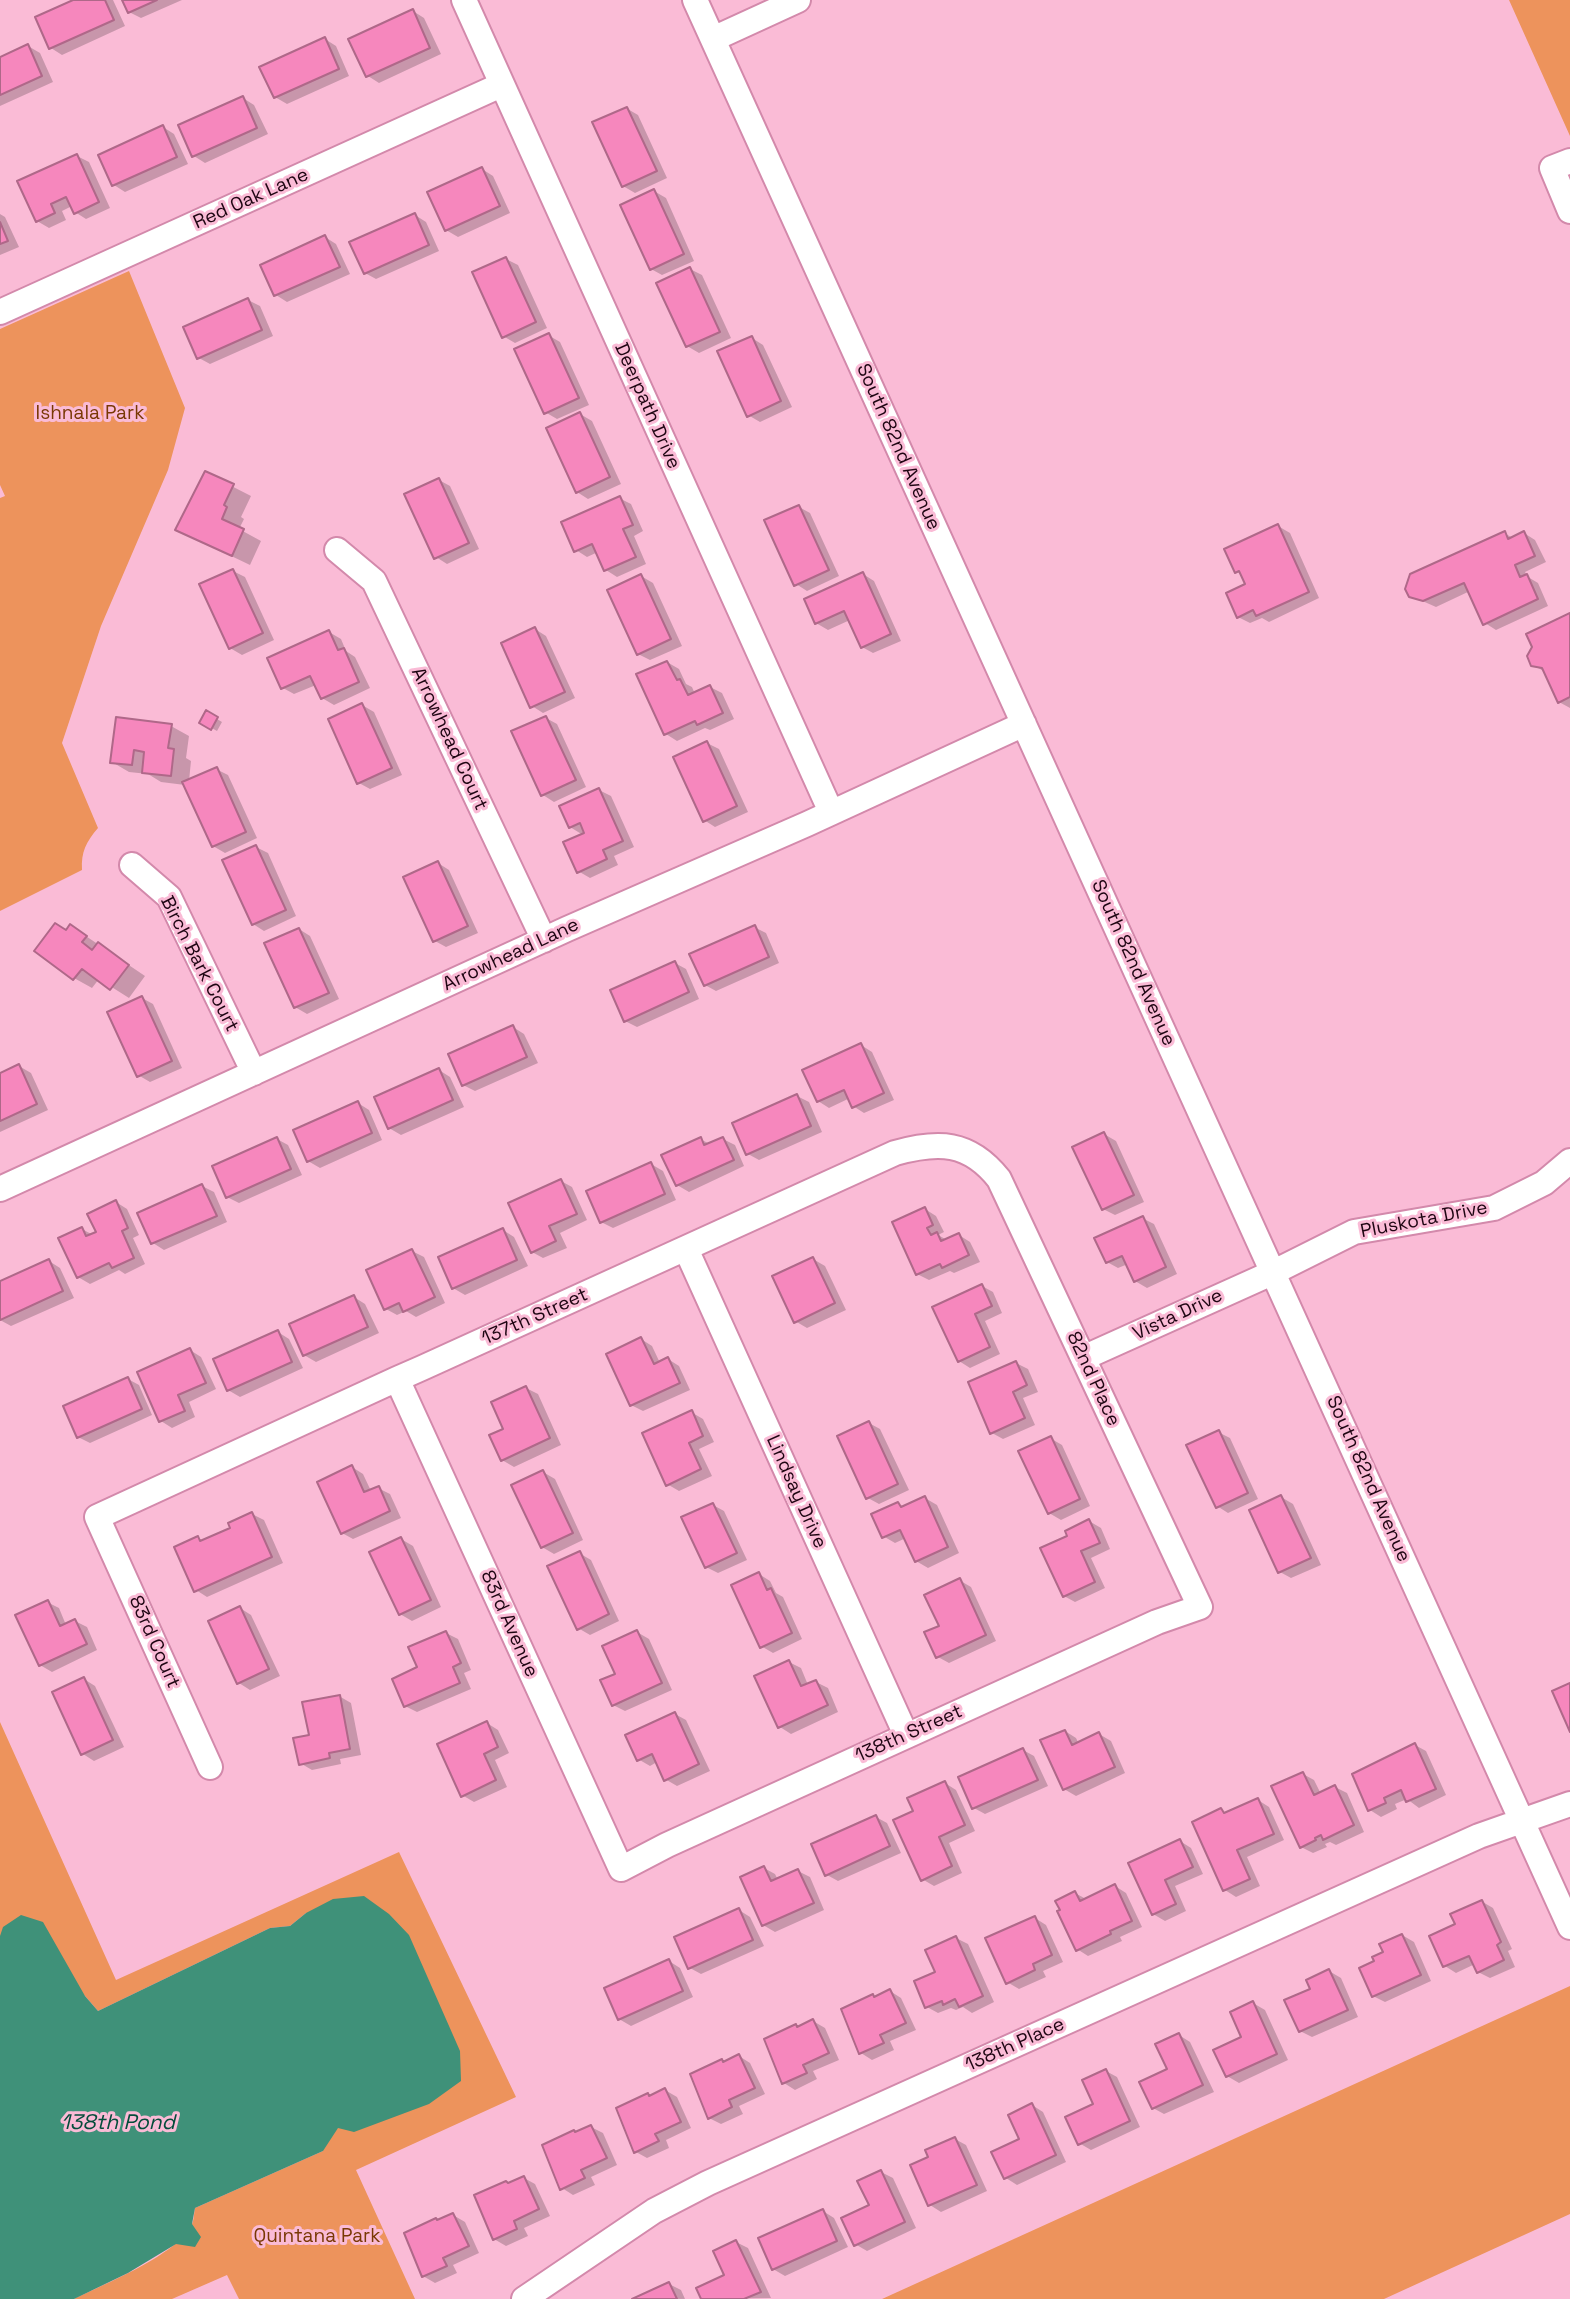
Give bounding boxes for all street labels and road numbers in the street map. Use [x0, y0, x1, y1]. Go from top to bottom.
street label: Red Oak Lane [190, 164, 312, 234]
street label: Deerpath Drive [609, 339, 685, 473]
street label: South 82nd Avenue [851, 360, 945, 534]
street label: Arrowhead Court [406, 664, 492, 814]
street label: South 82nd Avenue [1086, 876, 1180, 1050]
street label: Birch Bark Court [155, 892, 243, 1036]
street label: Arrowhead Lane [439, 913, 583, 997]
street label: Pluskota Drive [1359, 1197, 1489, 1243]
street label: 137th Street [479, 1284, 591, 1350]
street label: Vista Drive [1130, 1284, 1226, 1346]
street label: 82nd Place [1061, 1328, 1125, 1430]
street label: South 82nd Avenue [1321, 1392, 1415, 1566]
street label: Lindsay Drive [761, 1432, 831, 1552]
street label: 83rd Avenue [475, 1567, 543, 1681]
street label: 83rd Court [124, 1592, 184, 1692]
street label: 138th Street [852, 1700, 966, 1768]
street label: 138th Place [962, 2013, 1068, 2077]

